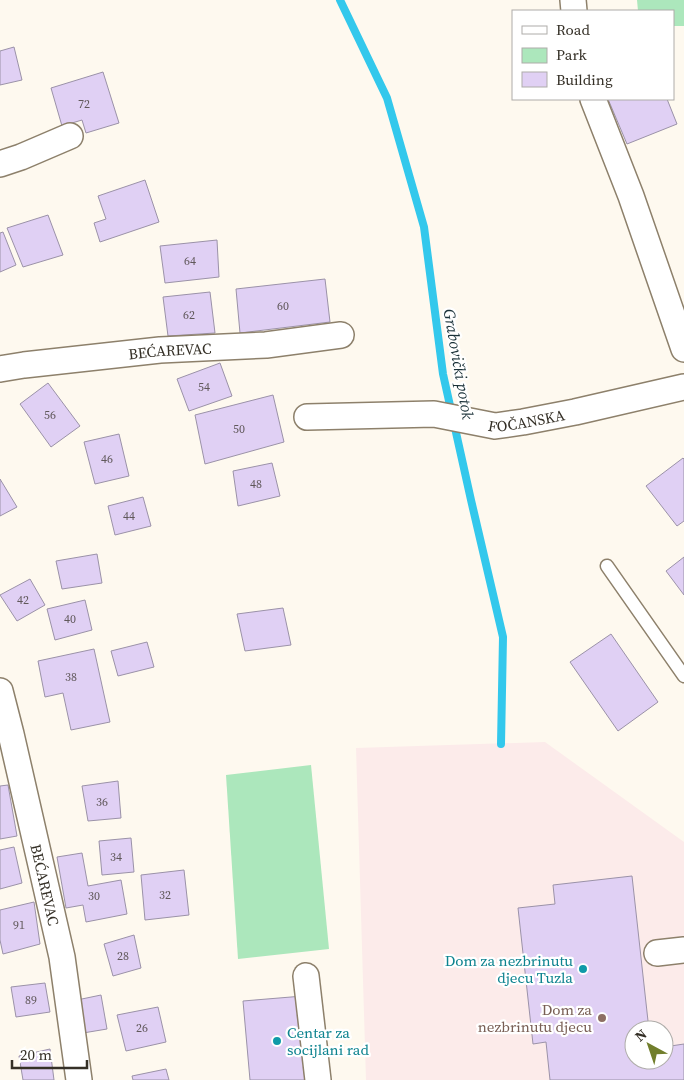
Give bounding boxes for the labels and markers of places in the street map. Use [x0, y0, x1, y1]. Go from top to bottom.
place label: Dom za nezbrinutu djecu Tuzla [445, 950, 573, 988]
marker: Dom za nezbrinutu djecu Tuzla [577, 963, 589, 975]
place label: Dom za nezbrinutu djecu [478, 999, 592, 1037]
marker: Dom za nezbrinutu djecu [596, 1012, 608, 1024]
place label: Centar za socijlani rad [287, 1022, 369, 1060]
marker: Centar za socijlani rad [271, 1035, 283, 1047]

